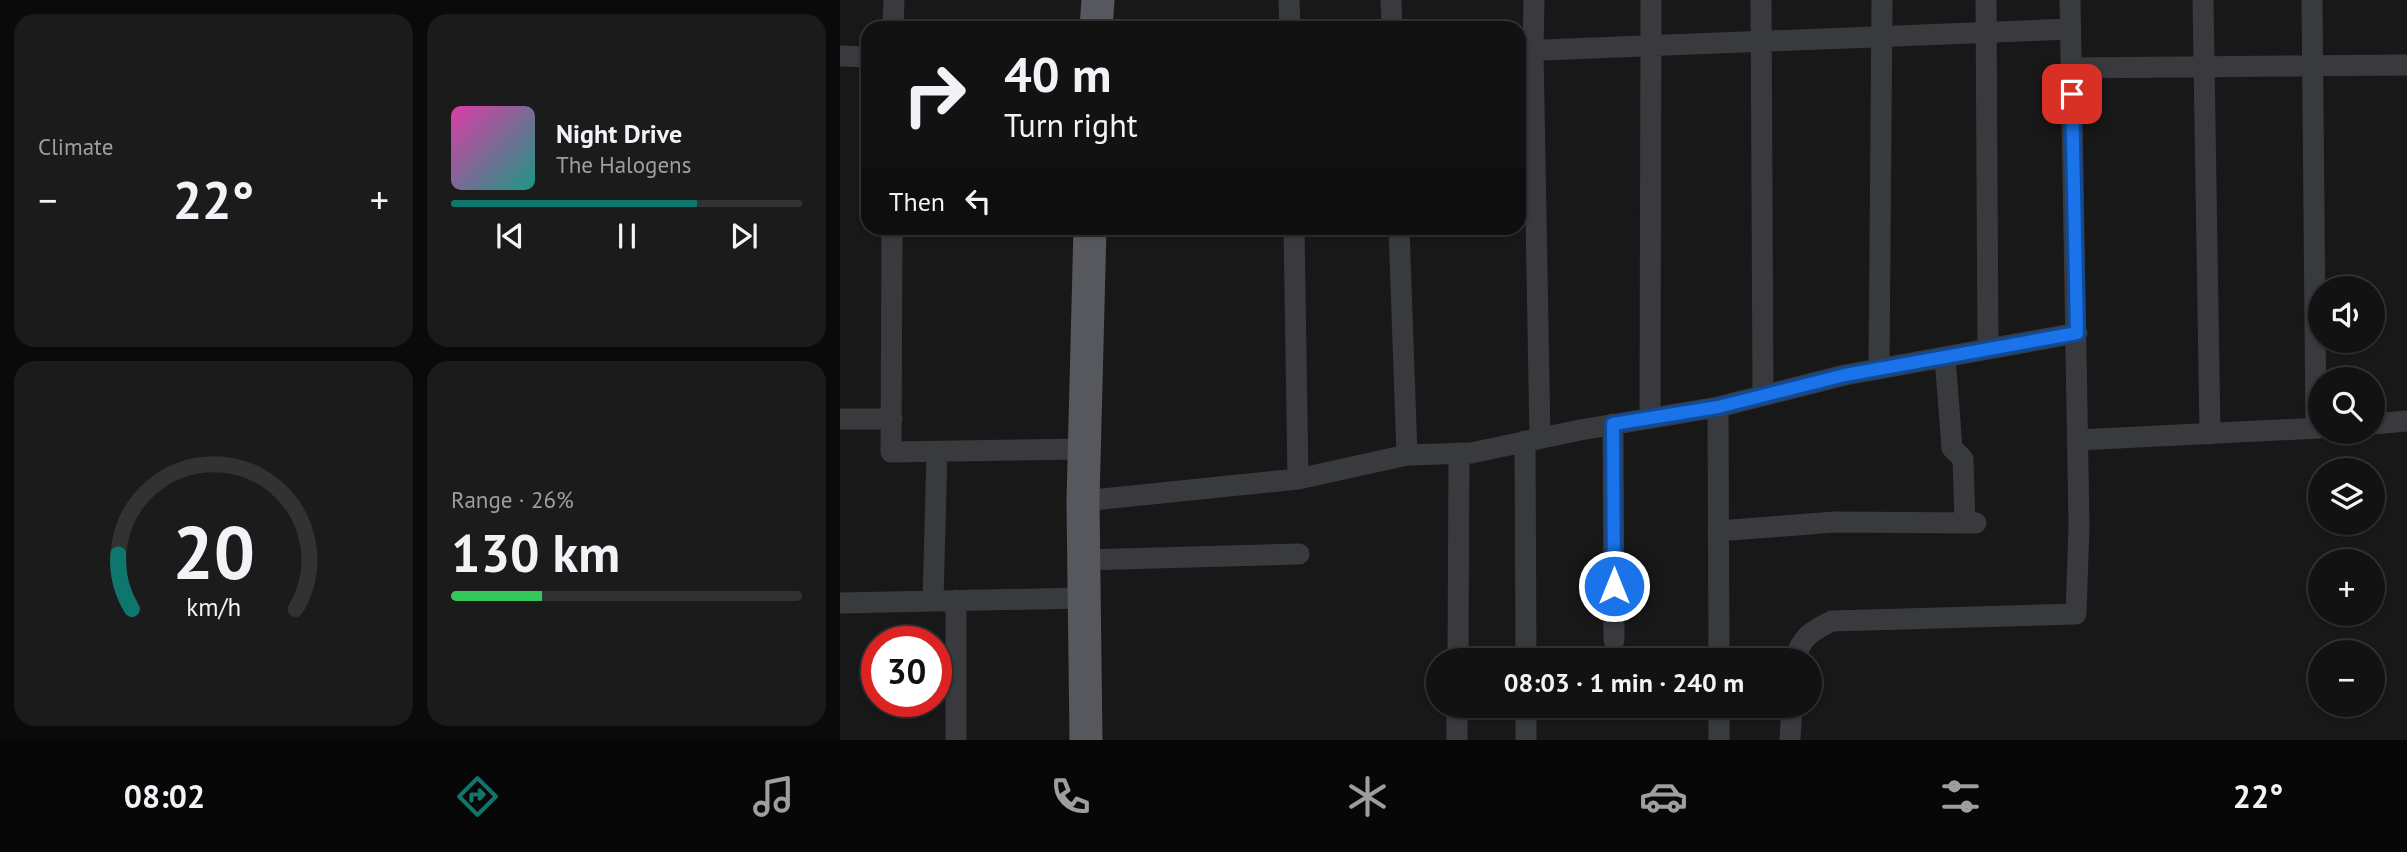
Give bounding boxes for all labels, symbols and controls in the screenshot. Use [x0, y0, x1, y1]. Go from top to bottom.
text: 40 m [1004, 42, 1111, 106]
icon: right [889, 49, 980, 140]
pin [2042, 64, 2102, 124]
icon: arrive [2053, 75, 2091, 113]
text: Turn right [1004, 104, 1138, 146]
text: Night Drive [556, 117, 682, 150]
text: Climate [38, 132, 113, 161]
text: The Halogens [556, 150, 691, 179]
text: 22° [173, 166, 254, 233]
text: − [38, 175, 57, 224]
text: + [370, 175, 389, 224]
icon: left [959, 182, 997, 220]
text: Then [889, 185, 945, 218]
icon: previous [491, 217, 529, 255]
icon: pause [608, 217, 646, 255]
icon: next [725, 217, 763, 255]
map controls [2308, 276, 2385, 717]
button: sound [2308, 276, 2385, 353]
button: search [2308, 367, 2385, 444]
button: layers [2308, 458, 2385, 535]
text: Range · 26% [451, 485, 574, 514]
text: 20 [172, 506, 255, 600]
text: 130 km [451, 519, 620, 586]
position arrow [1577, 549, 1651, 623]
button: + [2308, 549, 2385, 626]
text: km/h [186, 591, 241, 623]
speed limit sign: 30 [861, 626, 952, 717]
button: − [2308, 640, 2385, 717]
text: 08:03 · 1 min · 240 m [1504, 666, 1744, 699]
icon: directions [453, 772, 502, 821]
icon: music [749, 772, 798, 821]
icon: phone [1046, 772, 1095, 821]
icon: climate [1343, 772, 1392, 821]
icon: car [1639, 772, 1688, 821]
icon: filters [1936, 772, 1985, 821]
text: 08:02 [124, 775, 205, 817]
text: 22° [2233, 775, 2283, 817]

